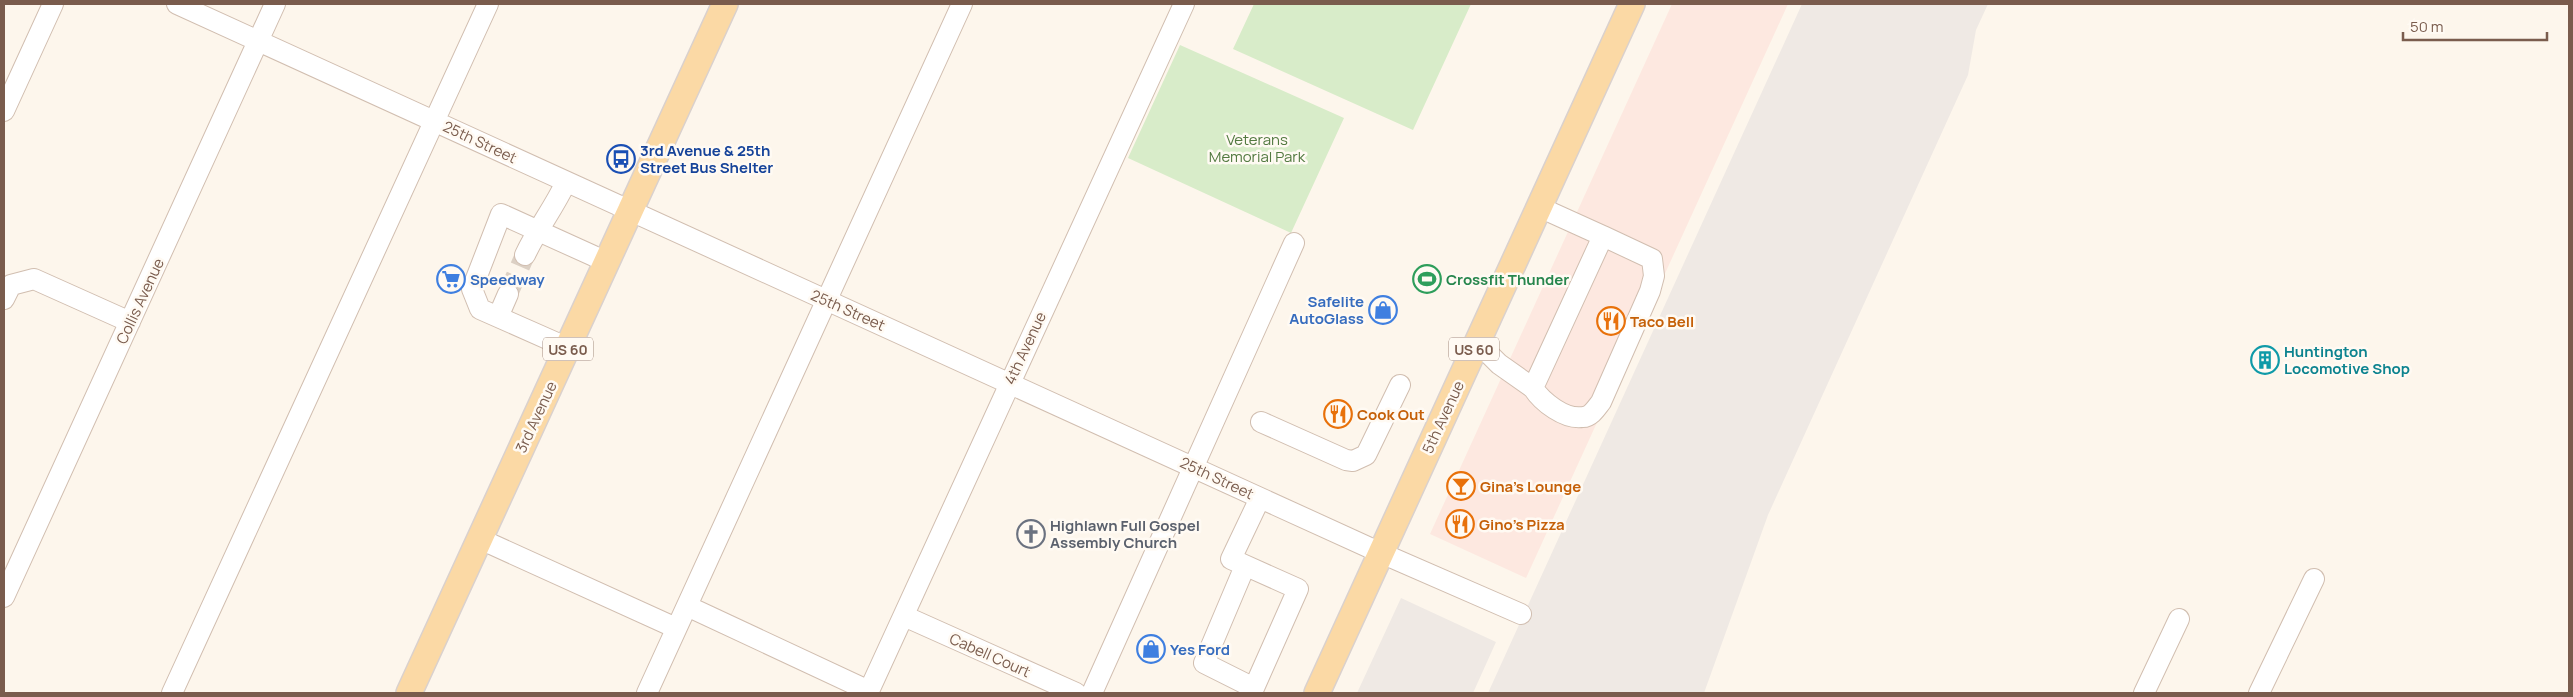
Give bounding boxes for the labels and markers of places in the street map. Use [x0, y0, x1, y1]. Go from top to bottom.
place label: 3rd Avenue & 25th Street Bus Shelter [640, 140, 773, 178]
bus stop icon: 3rd Avenue & 25th Street Bus Shelter [606, 144, 636, 174]
supermarket icon: Speedway [436, 264, 466, 294]
sports icon: Crossfit Thunder [1412, 264, 1442, 294]
place label: Speedway [470, 269, 545, 290]
place label: Crossfit Thunder [1446, 269, 1569, 290]
place label: Safelite AutoGlass [1289, 291, 1364, 329]
shop icon: Safelite AutoGlass [1368, 295, 1398, 325]
restaurant icon: Taco Bell [1596, 306, 1626, 336]
place label: Taco Bell [1630, 311, 1694, 332]
place label: Huntington Locomotive Shop [2284, 341, 2410, 379]
building icon: Huntington Locomotive Shop [2250, 345, 2280, 375]
restaurant icon: Cook Out [1323, 399, 1353, 429]
place label: Cook Out [1357, 404, 1425, 425]
bar icon: Gina's Lounge [1446, 471, 1476, 501]
place label: Gina's Lounge [1480, 476, 1581, 497]
restaurant icon: Gino's Pizza [1445, 509, 1475, 539]
place label: Gino's Pizza [1479, 514, 1565, 535]
place label: Highlawn Full Gospel Assembly Church [1050, 515, 1200, 553]
church icon: Highlawn Full Gospel Assembly Church [1016, 519, 1046, 549]
shop icon: Yes Ford [1136, 634, 1166, 664]
place label: Yes Ford [1170, 639, 1230, 660]

